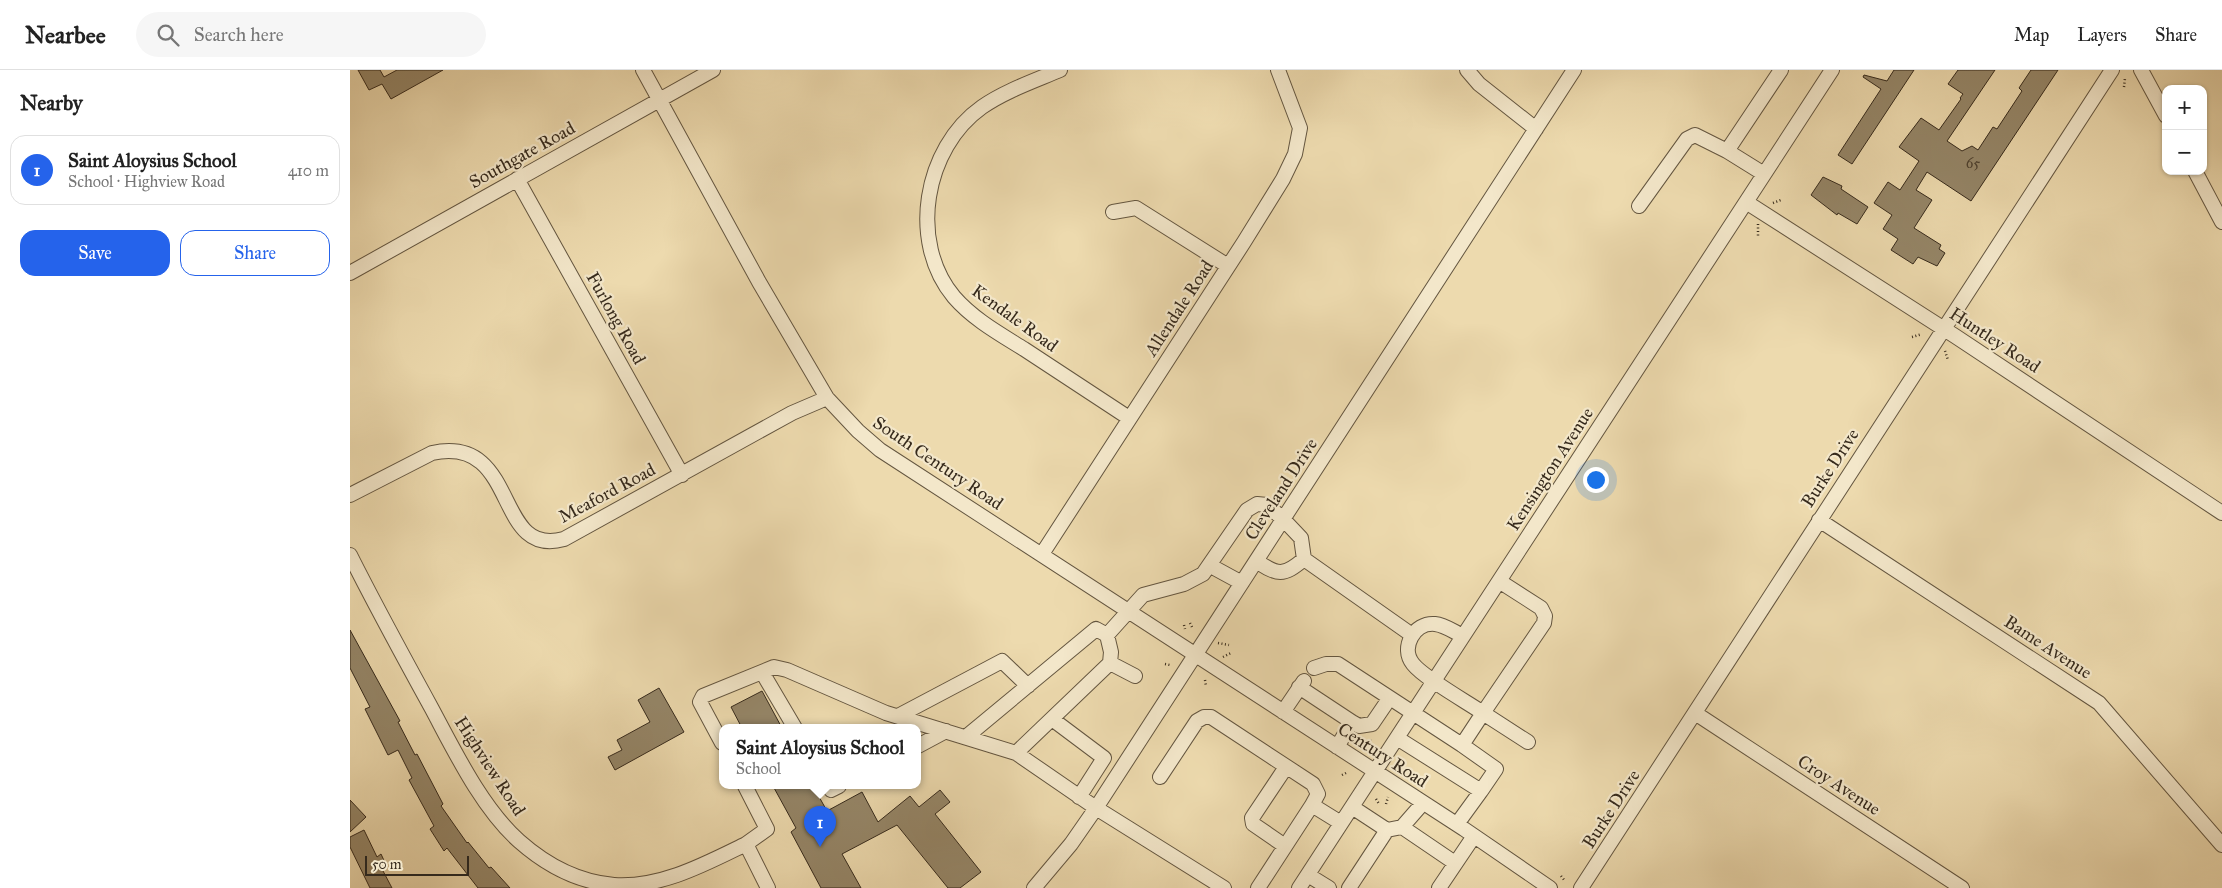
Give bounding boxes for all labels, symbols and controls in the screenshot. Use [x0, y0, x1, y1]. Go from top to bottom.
search box [136, 12, 486, 57]
text: Nearbee [25, 20, 106, 50]
icon: search [154, 21, 182, 49]
text: Search here [194, 23, 284, 46]
text: Map [2014, 24, 2049, 46]
text: Layers [2077, 24, 2127, 46]
text: Share [2155, 24, 2197, 46]
map controls [2162, 85, 2207, 175]
button: + [2162, 85, 2207, 130]
text: Nearby [20, 90, 83, 116]
street label: Southgate Road [465, 117, 579, 194]
button: − [2162, 130, 2207, 175]
text: Saint Aloysius School [68, 149, 237, 172]
house number: 65 [1966, 154, 1980, 172]
text: 1 [34, 161, 40, 180]
text: 410 m [288, 161, 329, 180]
text: School · Highview Road [68, 172, 225, 191]
button: Save [20, 230, 170, 276]
button: Share [180, 230, 330, 276]
street label: Allendale Road [1139, 256, 1218, 361]
street label: Furlong Road [581, 268, 650, 369]
street label: Kendale Road [968, 279, 1062, 357]
street label: Huntley Road [1945, 302, 2045, 378]
street label: Kensington Avenue [1502, 403, 1599, 535]
street label: South Century Road [869, 411, 1007, 515]
street label: Burke Drive [1796, 425, 1864, 511]
street label: Cleveland Drive [1240, 434, 1322, 544]
street label: Meaford Road [555, 458, 659, 528]
your location [1583, 467, 1609, 493]
street label: Bame Avenue [2000, 611, 2096, 683]
street label: Highview Road [449, 712, 530, 820]
street label: Century Road [1334, 718, 1432, 792]
popup [719, 724, 921, 789]
text: Saint Aloysius School [736, 736, 904, 759]
street label: Croy Avenue [1793, 750, 1885, 820]
text: School [736, 759, 781, 778]
street label: Burke Drive [1577, 766, 1645, 852]
pin: 1 [804, 806, 836, 847]
scale bar [365, 853, 469, 876]
text: 50 m [372, 856, 401, 873]

